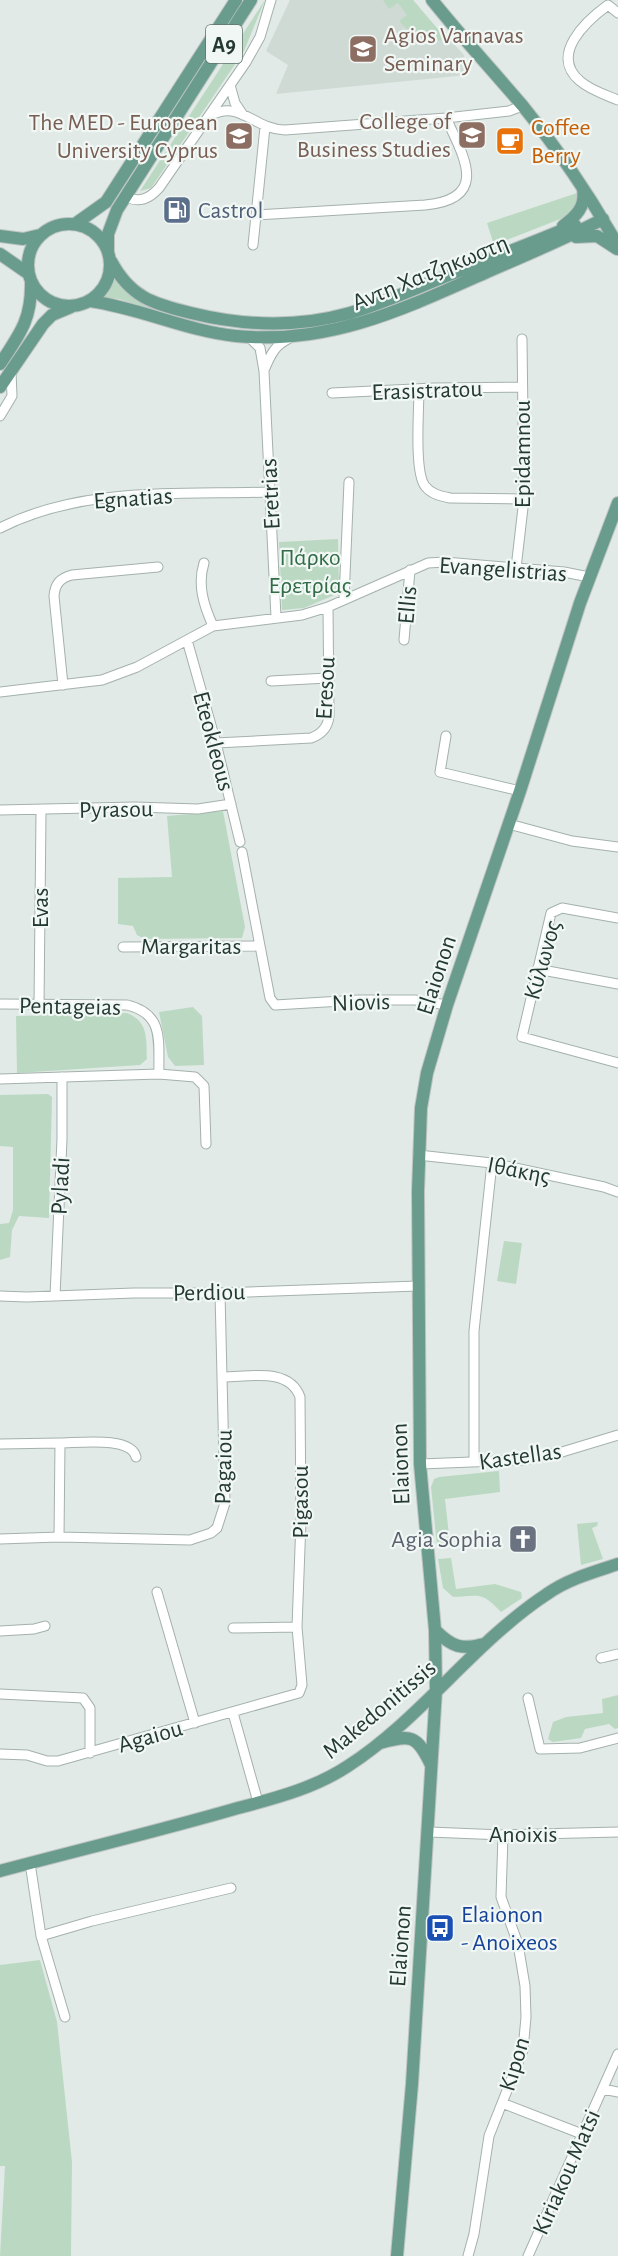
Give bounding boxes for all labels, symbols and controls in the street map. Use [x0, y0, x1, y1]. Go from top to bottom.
place label: Agios Varnavas Seminary [384, 24, 524, 76]
road number: A9 [206, 25, 242, 63]
school or university icon: Agios Varnavas Seminary [347, 33, 379, 65]
place label: College of Business Studies [297, 110, 453, 162]
place label: The MED - European University Cyprus [29, 111, 218, 163]
place label: Coffee Berry [531, 116, 591, 168]
school or university icon: College of Business Studies [456, 119, 488, 151]
school or university icon: The MED - European University Cyprus [223, 120, 255, 152]
cafe icon: Coffee Berry [494, 125, 526, 157]
fuel station icon: Castrol [161, 194, 193, 226]
place label: Castrol [198, 199, 264, 223]
street label: Αντη Χατζηκωστη [349, 231, 512, 315]
street label: Erasistratou [371, 377, 483, 405]
street label: Epidamnou [511, 400, 535, 508]
street label: Eretrias [257, 458, 285, 530]
street label: Egnatias [93, 484, 173, 514]
park label: Πάρκο Ερετρίας [269, 546, 351, 598]
street label: Evangelistrias [438, 554, 568, 586]
street label: Ellis [394, 585, 422, 625]
street label: Eresou [312, 656, 340, 720]
street label: Eteokleous [188, 689, 238, 794]
street label: Pyrasou [79, 797, 153, 823]
street label: Evas [29, 888, 53, 928]
street label: Κύλωνος [520, 918, 566, 1003]
street label: Elaionon [413, 932, 461, 1018]
street label: Margaritas [141, 935, 241, 959]
street label: Niovis [331, 990, 391, 1016]
street label: Pentageias [19, 994, 121, 1020]
street label: Ιθάκης [485, 1153, 552, 1189]
street label: Pyladi [47, 1156, 74, 1216]
street label: Perdiou [173, 1280, 245, 1306]
street label: Elaionon [388, 1422, 414, 1505]
street label: Pagaiou [211, 1429, 237, 1505]
street label: Kastellas [477, 1439, 563, 1475]
street label: Pigasou [289, 1465, 313, 1539]
church icon: Agia Sophia [507, 1523, 539, 1555]
place label: Agia Sophia [391, 1528, 502, 1552]
street label: Makedonitissis [318, 1656, 441, 1764]
street label: Agaiou [115, 1716, 185, 1758]
street label: Anoixis [489, 1823, 557, 1847]
place label: Elaionon - Anoixeos [461, 1903, 558, 1955]
street label: Elaionon [386, 1904, 416, 1988]
bus stop icon: Elaionon - Anoixeos [424, 1912, 456, 1944]
street label: Kipon [495, 2034, 534, 2094]
street label: Kiriakou Matsi [529, 2106, 605, 2239]

